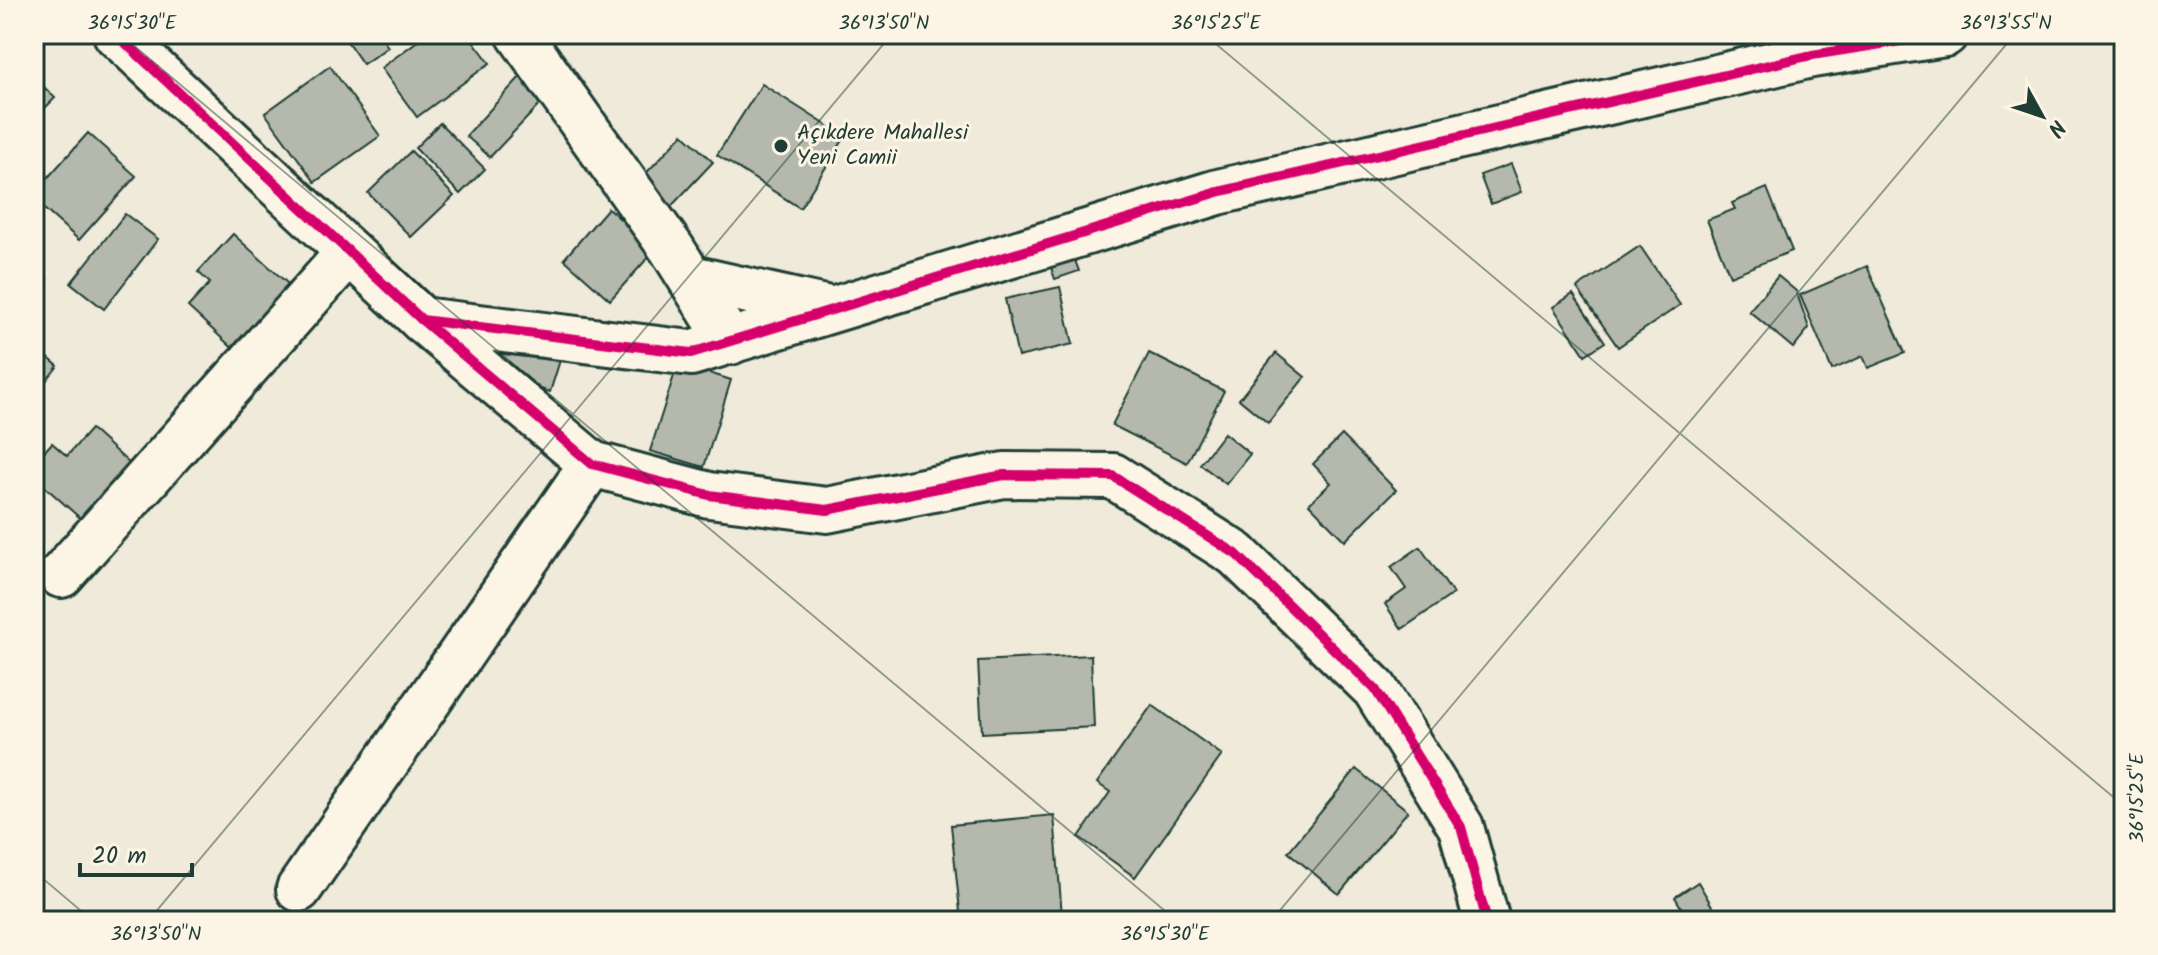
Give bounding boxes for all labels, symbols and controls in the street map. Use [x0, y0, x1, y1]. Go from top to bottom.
text: 36°15'30"E [88, 8, 178, 40]
text: 36°13'50"N [839, 8, 929, 40]
text: 36°15'25"E [1171, 8, 1262, 40]
text: 36°13'55"N [1960, 8, 2052, 40]
north arrow [2002, 76, 2082, 156]
text: N [2037, 111, 2073, 144]
place label: Açıkdere Mahallesi Yeni Camii [797, 116, 969, 176]
marker: Açıkdere Mahallesi Yeni Camii [772, 137, 790, 155]
text: 36°15'25"E [2122, 752, 2154, 843]
scale bar [80, 827, 192, 877]
text: 20 m [92, 837, 147, 876]
text: 36°13'50"N [111, 919, 201, 951]
text: 36°15'30"E [1121, 919, 1211, 951]

